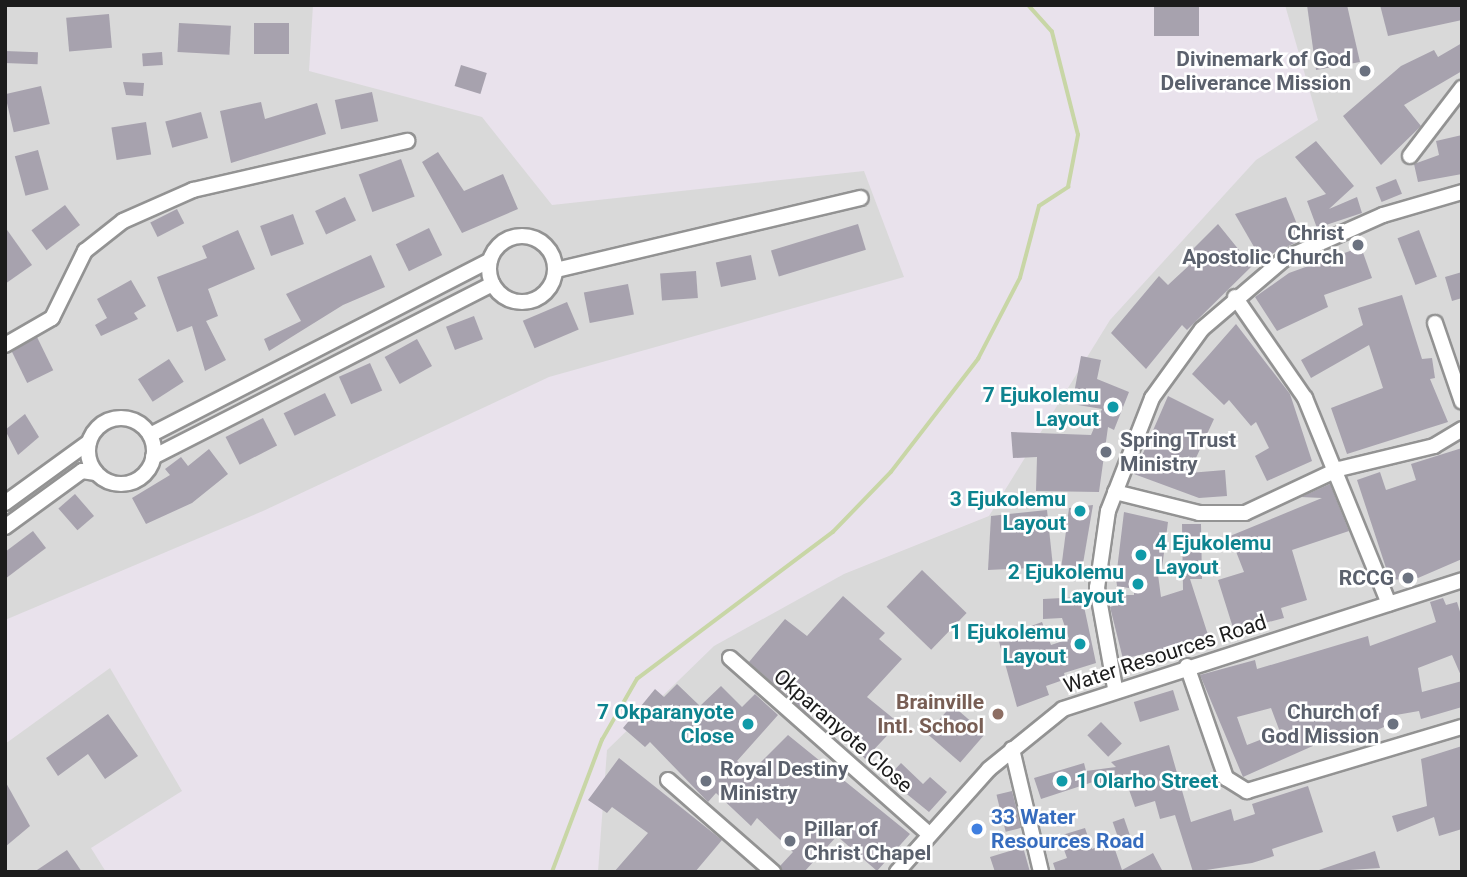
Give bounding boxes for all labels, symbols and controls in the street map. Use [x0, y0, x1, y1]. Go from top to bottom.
place label: Divinemark of God Deliverance Mission [1160, 46, 1351, 96]
marker: Divinemark of God Deliverance Mission [1357, 63, 1373, 79]
place label: Christ Apostolic Church [1182, 220, 1344, 270]
marker: Christ Apostolic Church [1350, 237, 1366, 253]
place label: 7 Ejukolemu Layout [983, 382, 1099, 432]
marker: 7 Ejukolemu Layout [1105, 399, 1121, 415]
place label: Spring Trust Ministry [1120, 427, 1237, 477]
marker: Spring Trust Ministry [1098, 444, 1114, 460]
place label: 3 Ejukolemu Layout [950, 486, 1066, 536]
marker: 3 Ejukolemu Layout [1072, 503, 1088, 519]
place label: 4 Ejukolemu Layout [1155, 530, 1271, 580]
marker: 4 Ejukolemu Layout [1133, 547, 1149, 563]
place label: 2 Ejukolemu Layout [1008, 559, 1124, 609]
place label: RCCG [1339, 565, 1394, 591]
marker: RCCG [1400, 570, 1416, 586]
marker: 2 Ejukolemu Layout [1130, 576, 1146, 592]
street label: Water Resources Road [1060, 609, 1270, 699]
place label: 1 Ejukolemu Layout [950, 619, 1066, 669]
marker: 1 Ejukolemu Layout [1072, 636, 1088, 652]
street label: Okparanyote Close [768, 664, 918, 798]
place label: Brainville Intl. School [877, 689, 984, 739]
place label: 7 Okparanyote Close [597, 699, 734, 749]
place label: Church of God Mission [1261, 699, 1379, 749]
marker: Brainville Intl. School [990, 706, 1006, 722]
marker: 7 Okparanyote Close [740, 716, 756, 732]
marker: Church of God Mission [1385, 716, 1401, 732]
place label: Royal Destiny Ministry [720, 756, 848, 806]
place label: 1 Olarho Street [1076, 768, 1218, 794]
marker: Royal Destiny Ministry [698, 773, 714, 789]
marker: 1 Olarho Street [1054, 773, 1070, 789]
place label: 33 Water Resources Road [991, 804, 1144, 854]
place label: Pillar of Christ Chapel [804, 816, 931, 866]
marker: 33 Water Resources Road [969, 821, 985, 837]
marker: Pillar of Christ Chapel [782, 833, 798, 849]

